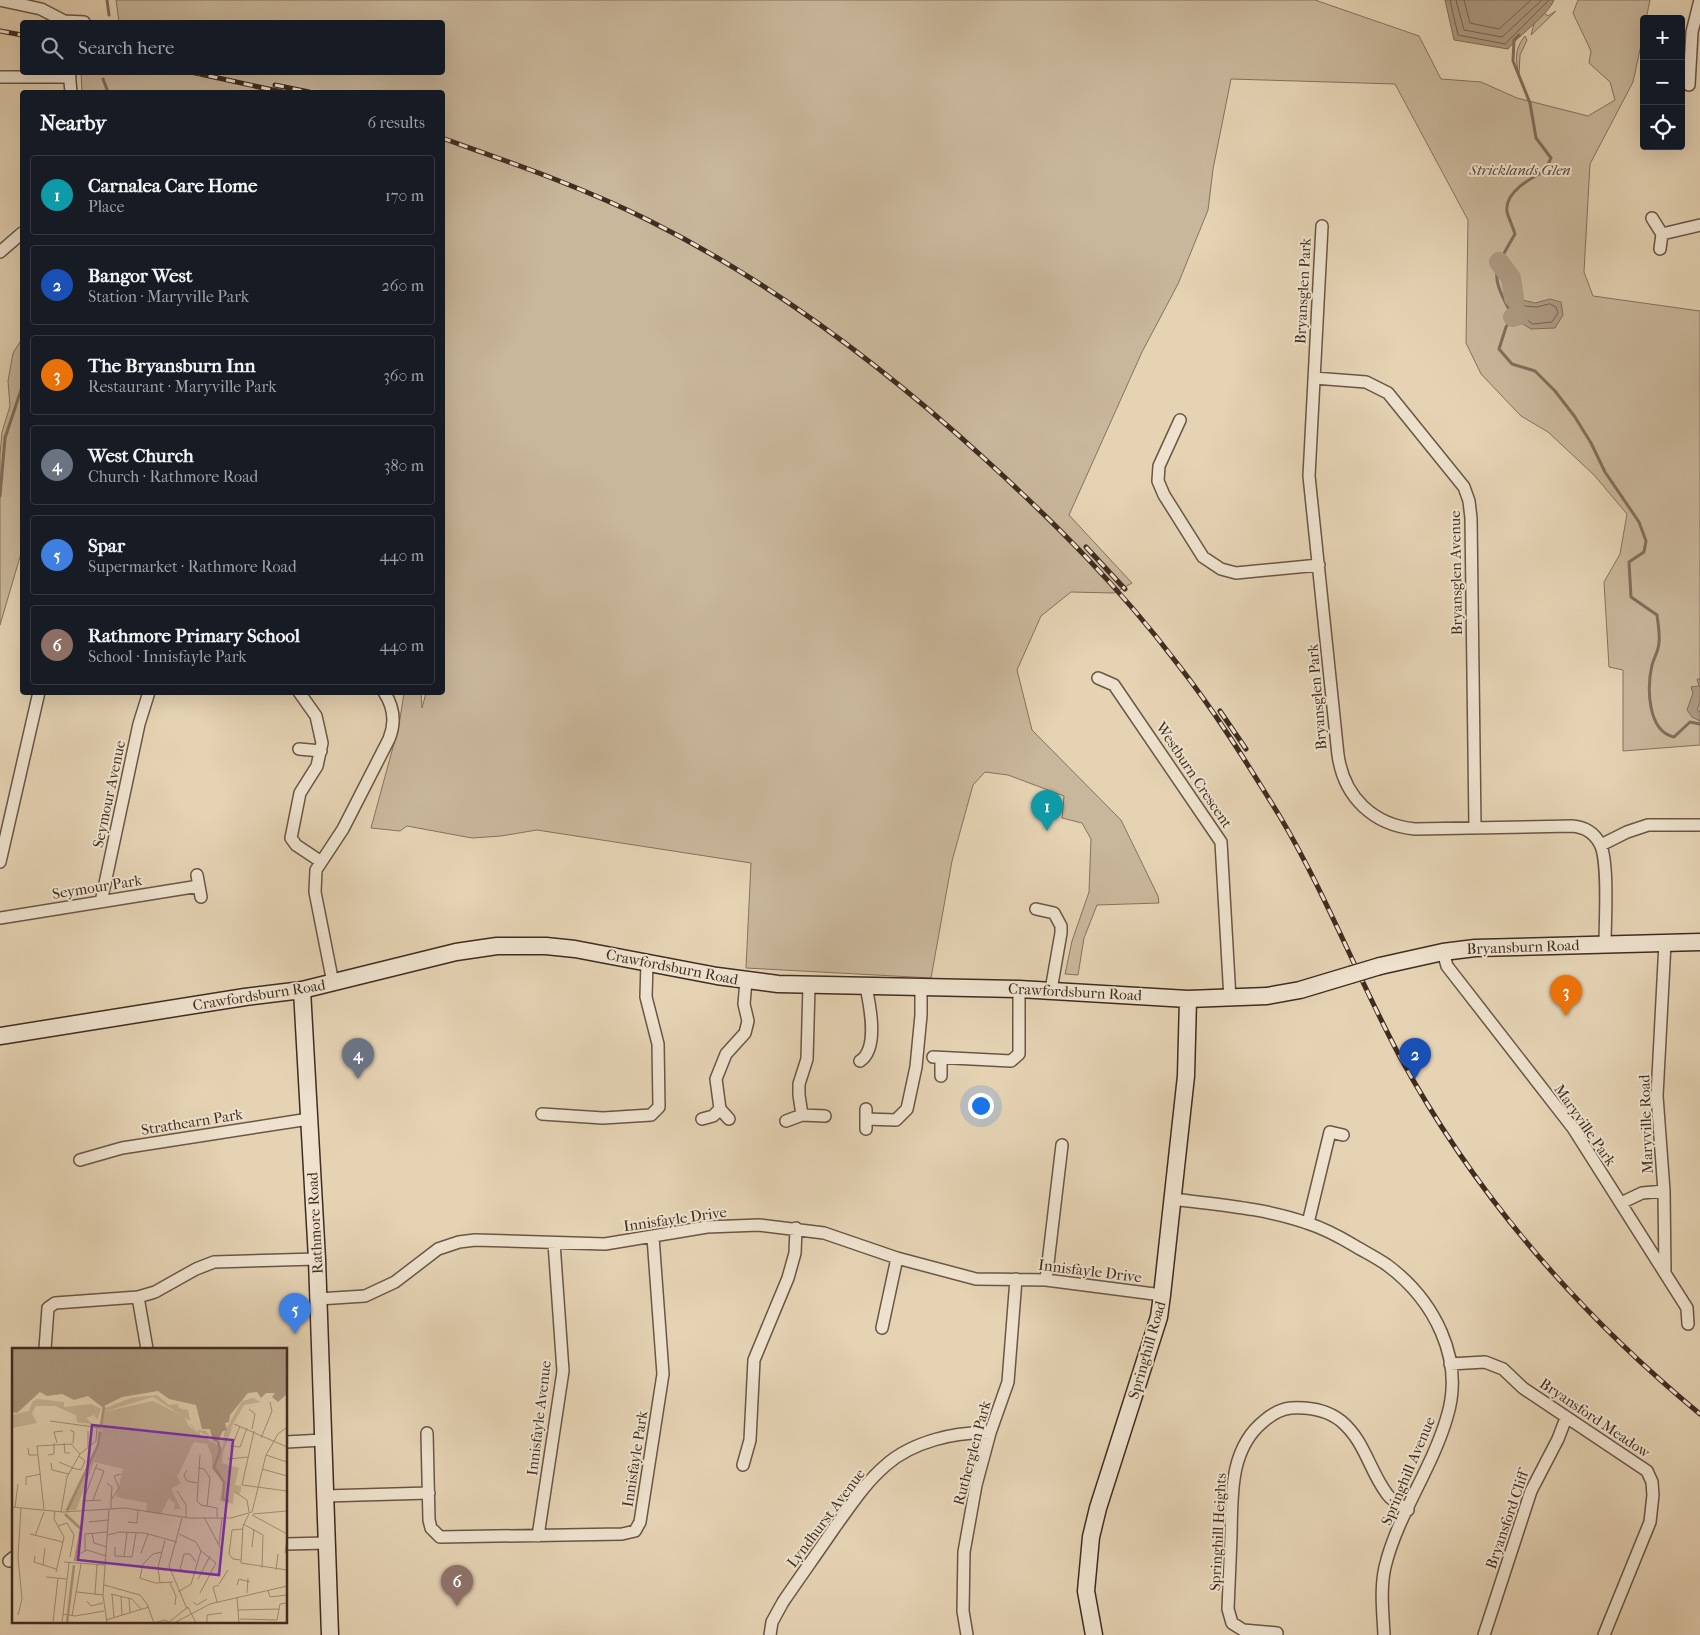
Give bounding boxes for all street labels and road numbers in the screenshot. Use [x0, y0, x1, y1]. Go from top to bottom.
street label: Bryansglen Park [1291, 237, 1315, 345]
street label: Bryansglen Avenue [1446, 510, 1466, 636]
street label: Bryansglen Park [1303, 643, 1331, 751]
street label: Westburn Crescent [1151, 718, 1236, 832]
street label: Seymour Avenue [89, 738, 129, 849]
street label: Seymour Park [51, 871, 143, 903]
street label: Bryansburn Road [1466, 936, 1581, 958]
street label: Crawfordsburn Road [604, 945, 740, 989]
street label: Crawfordsburn Road [191, 975, 328, 1014]
street label: Crawfordsburn Road [1007, 979, 1143, 1005]
street label: Maryville Road [1635, 1073, 1657, 1174]
street label: Maryville Park [1550, 1081, 1620, 1170]
street label: Strathearn Park [140, 1105, 244, 1139]
street label: Rathmore Road [303, 1171, 327, 1274]
street label: Innisfayle Drive [622, 1203, 728, 1235]
street label: Innisfayle Drive [1037, 1256, 1143, 1286]
street label: Springhill Road [1124, 1298, 1170, 1401]
street label: Innisfayle Avenue [523, 1359, 555, 1477]
street label: Bryansford Meadow [1536, 1374, 1654, 1462]
street label: Rutherglen Park [949, 1398, 995, 1507]
street label: Innisfayle Park [619, 1409, 652, 1508]
street label: Springhill Avenue [1377, 1414, 1439, 1528]
street label: Lyndhurst Avenue [783, 1465, 869, 1571]
street label: Bryansford Cliff [1482, 1466, 1533, 1571]
street label: Springhill Heights [1206, 1472, 1230, 1592]

